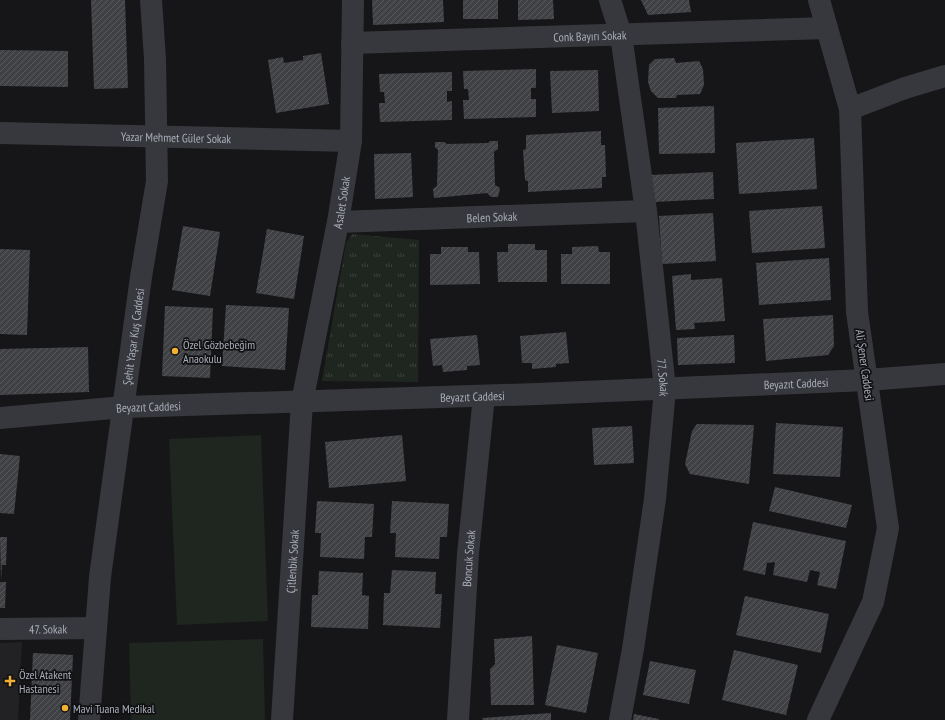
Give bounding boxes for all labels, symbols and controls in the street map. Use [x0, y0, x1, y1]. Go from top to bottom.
street label: Conk Bayırı Sokak [553, 27, 627, 44]
street label: Yazar Mehmet Güler Sokak [121, 128, 232, 146]
street label: Asalet Sokak [329, 175, 353, 230]
street label: Belen Sokak [466, 208, 518, 225]
street label: Şehit Yaşar Kuş Caddesi [119, 287, 147, 386]
street label: Ali Şener Caddesi [853, 328, 877, 402]
place label: Özel Gözbebeğim Anaokulu [183, 337, 255, 366]
marker: Özel Gözbebeğim Anaokulu [170, 346, 180, 356]
street label: 77. Sokak [654, 358, 673, 398]
street label: Beyazıt Caddesi [763, 374, 829, 392]
street label: Beyazıt Caddesi [440, 388, 505, 405]
street label: Beyazıt Caddesi [116, 398, 181, 415]
street label: Çitlenbik Sokak [282, 529, 301, 594]
street label: Boncuk Sokak [459, 529, 478, 587]
street label: 47. Sokak [29, 621, 67, 636]
place label: Özel Atakent Hastanesi [19, 667, 72, 696]
marker: Özel Atakent Hastanesi [4, 675, 16, 687]
place label: Mavi Tuana Medikal [73, 701, 155, 716]
marker: Mavi Tuana Medikal [60, 703, 70, 713]

